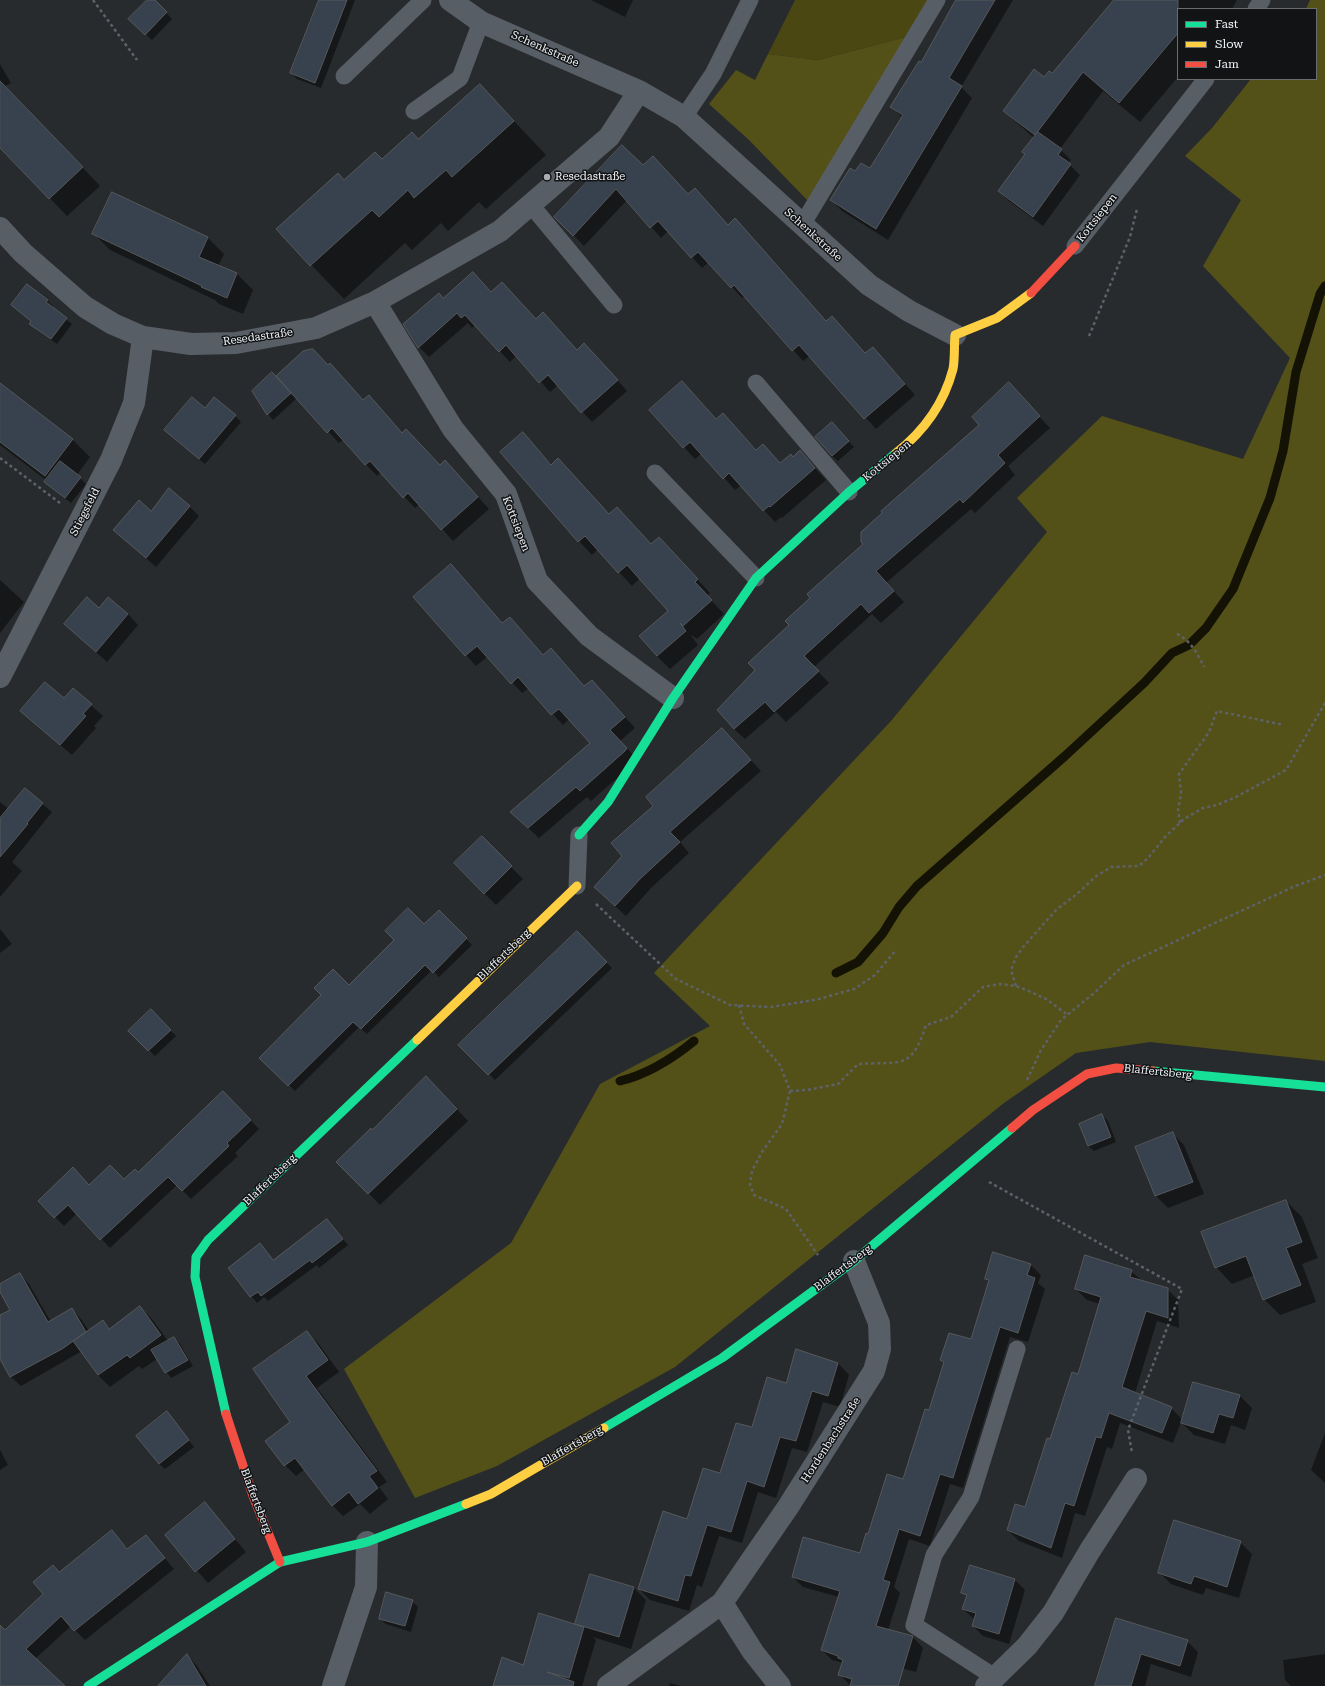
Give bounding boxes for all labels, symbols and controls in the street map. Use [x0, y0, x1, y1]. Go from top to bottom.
legend [1177, 8, 1317, 80]
text: Fast [1215, 17, 1238, 31]
street label: Schenkstraße [509, 28, 581, 70]
text: Slow [1215, 37, 1243, 51]
text: Jam [1215, 57, 1239, 71]
place label: Resedastraße [555, 170, 625, 184]
marker: Resedastraße [542, 172, 552, 182]
street label: Kottsiepen [1074, 191, 1120, 245]
street label: Schenkstraße [782, 206, 844, 264]
street label: Resedastraße [222, 326, 294, 348]
street label: Kottsiepen [860, 438, 914, 484]
street label: Stiegsfeld [67, 486, 103, 538]
street label: Kottsiepen [499, 495, 533, 553]
street label: Blaffertsberg [475, 926, 533, 984]
street label: Blaffertsberg [1123, 1062, 1193, 1082]
street label: Blaffertsberg [241, 1151, 299, 1209]
street label: Blaffertsberg [812, 1242, 874, 1294]
street label: Hordenbachstraße [799, 1395, 863, 1485]
street label: Blaffertsberg [539, 1423, 605, 1469]
street label: Blaffertsberg [238, 1467, 274, 1535]

